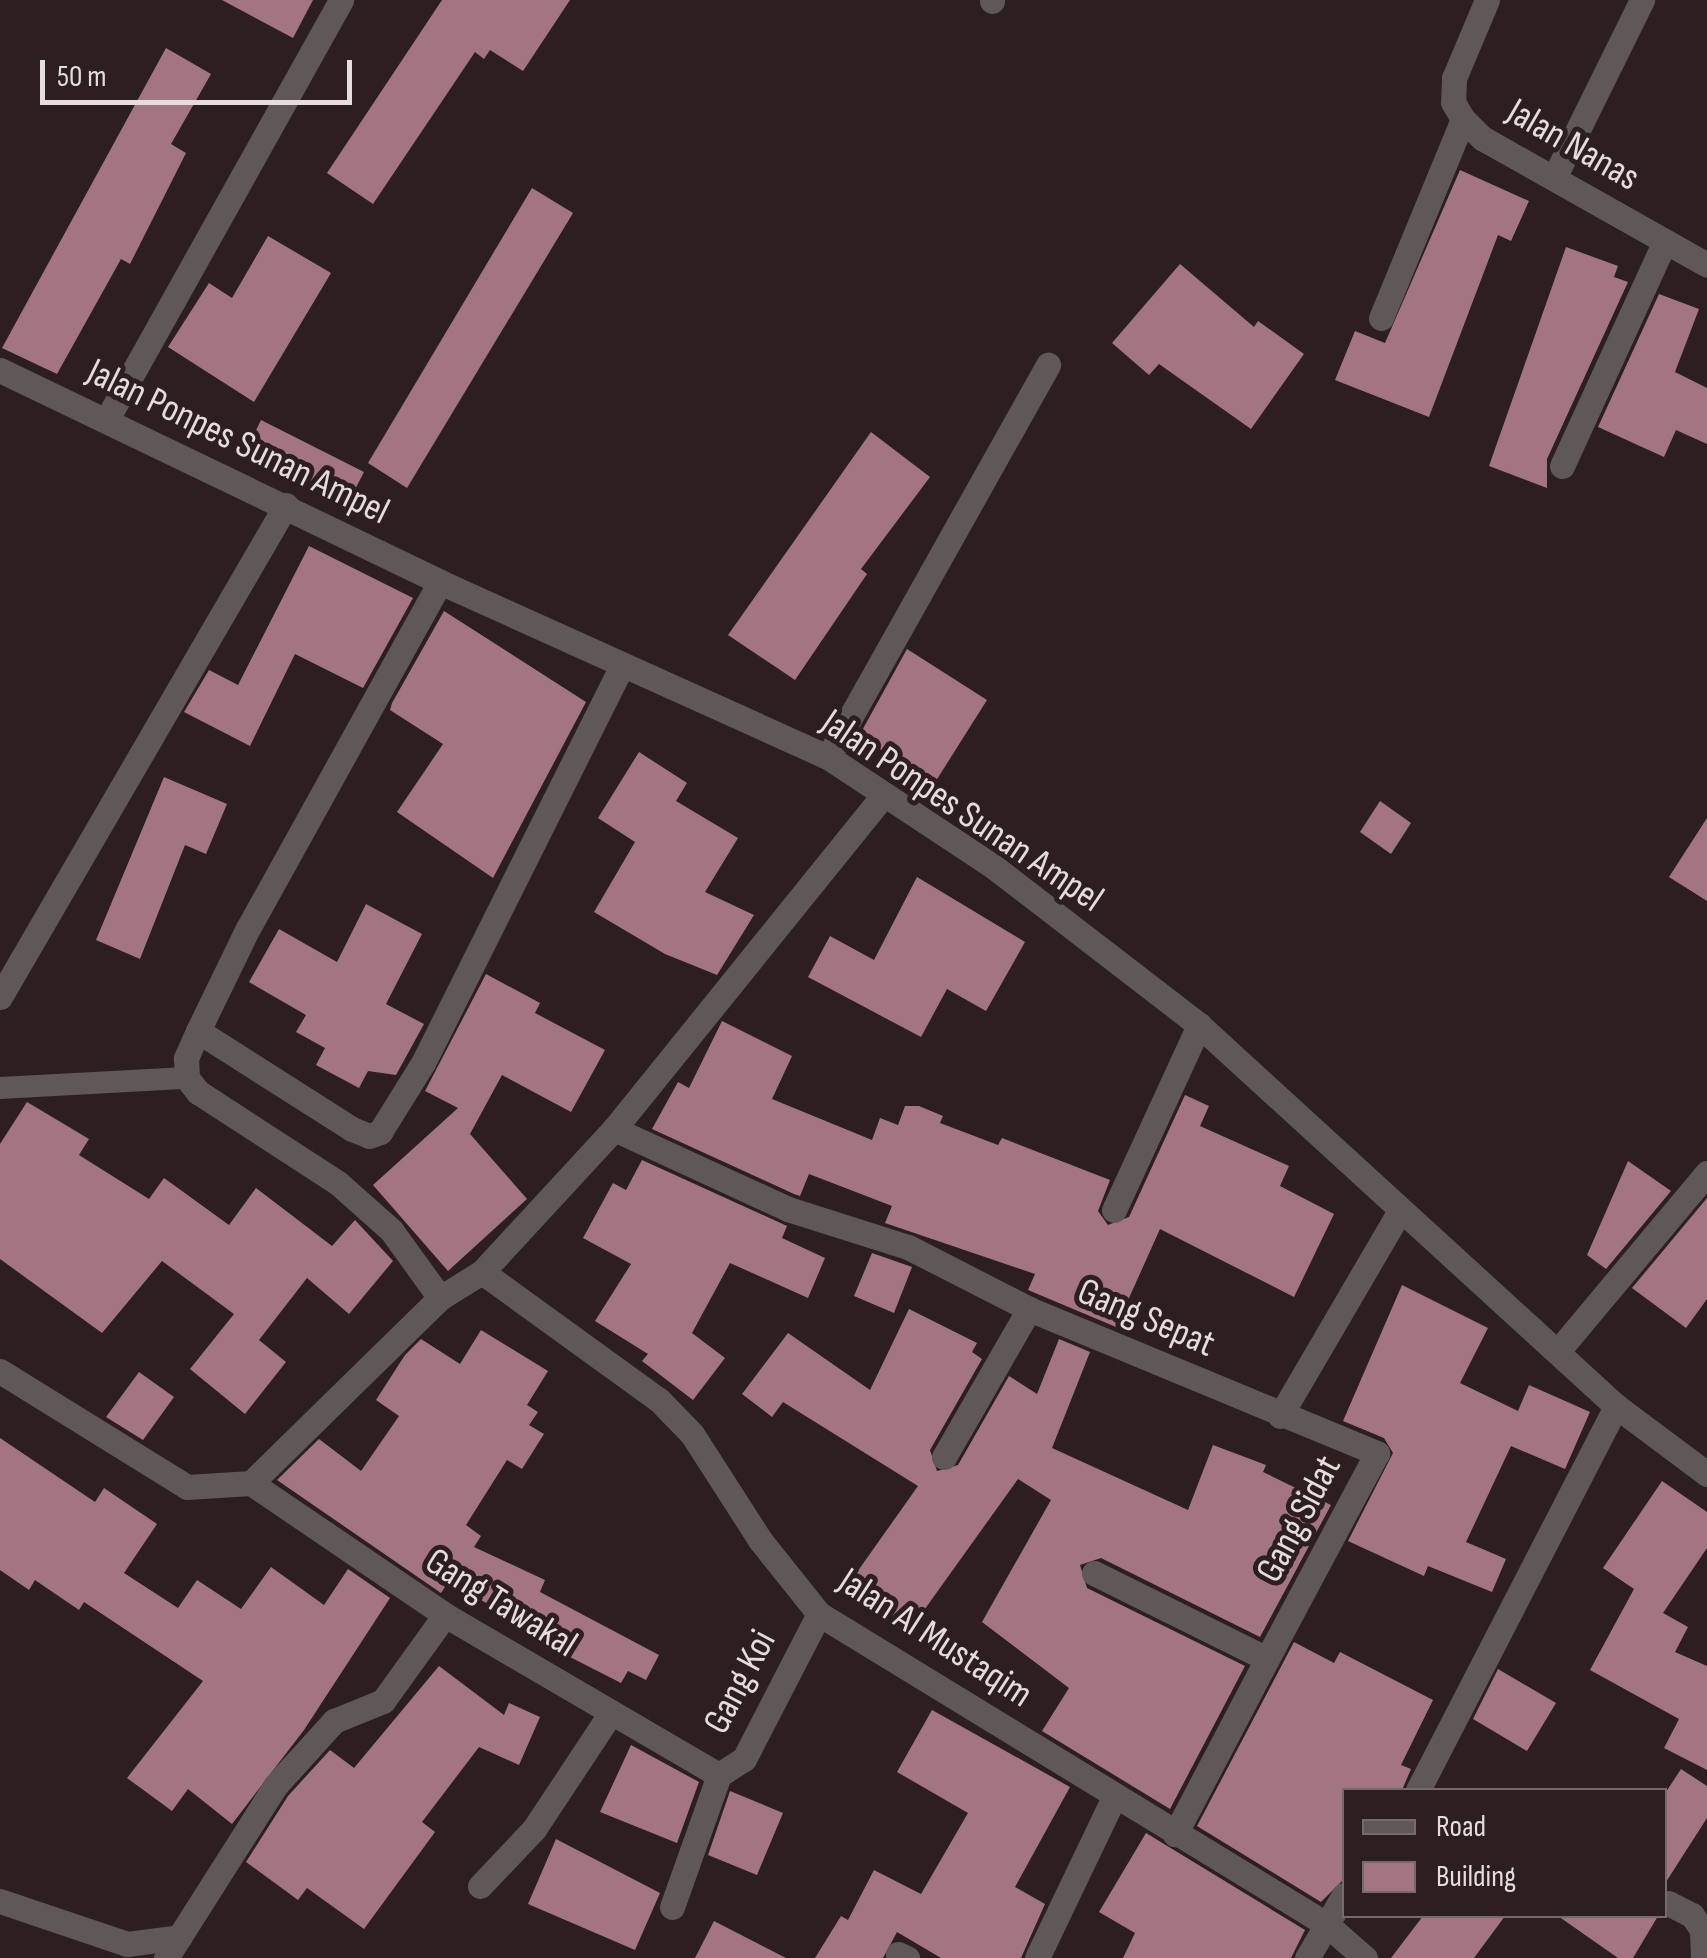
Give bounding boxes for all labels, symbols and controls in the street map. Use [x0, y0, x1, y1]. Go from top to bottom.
scale bar [45, 40, 358, 102]
text: 50 m [57, 59, 106, 95]
street label: Jalan Nanas [1499, 89, 1647, 201]
street label: Jalan Ponpes Sunan Ampel [80, 349, 396, 535]
street label: Jalan Ponpes Sunan Ampel [812, 700, 1112, 922]
street label: Gang Sepat [1071, 1269, 1221, 1367]
street label: Gang Sidat [1247, 1448, 1351, 1590]
street label: Gang Tawakal [417, 1539, 585, 1667]
street label: Jalan Al Mustaqim [830, 1559, 1040, 1717]
street label: Gang Koi [694, 1623, 786, 1741]
legend [1342, 1788, 1667, 1918]
text: Road [1436, 1809, 1486, 1845]
text: Building [1436, 1859, 1516, 1895]

